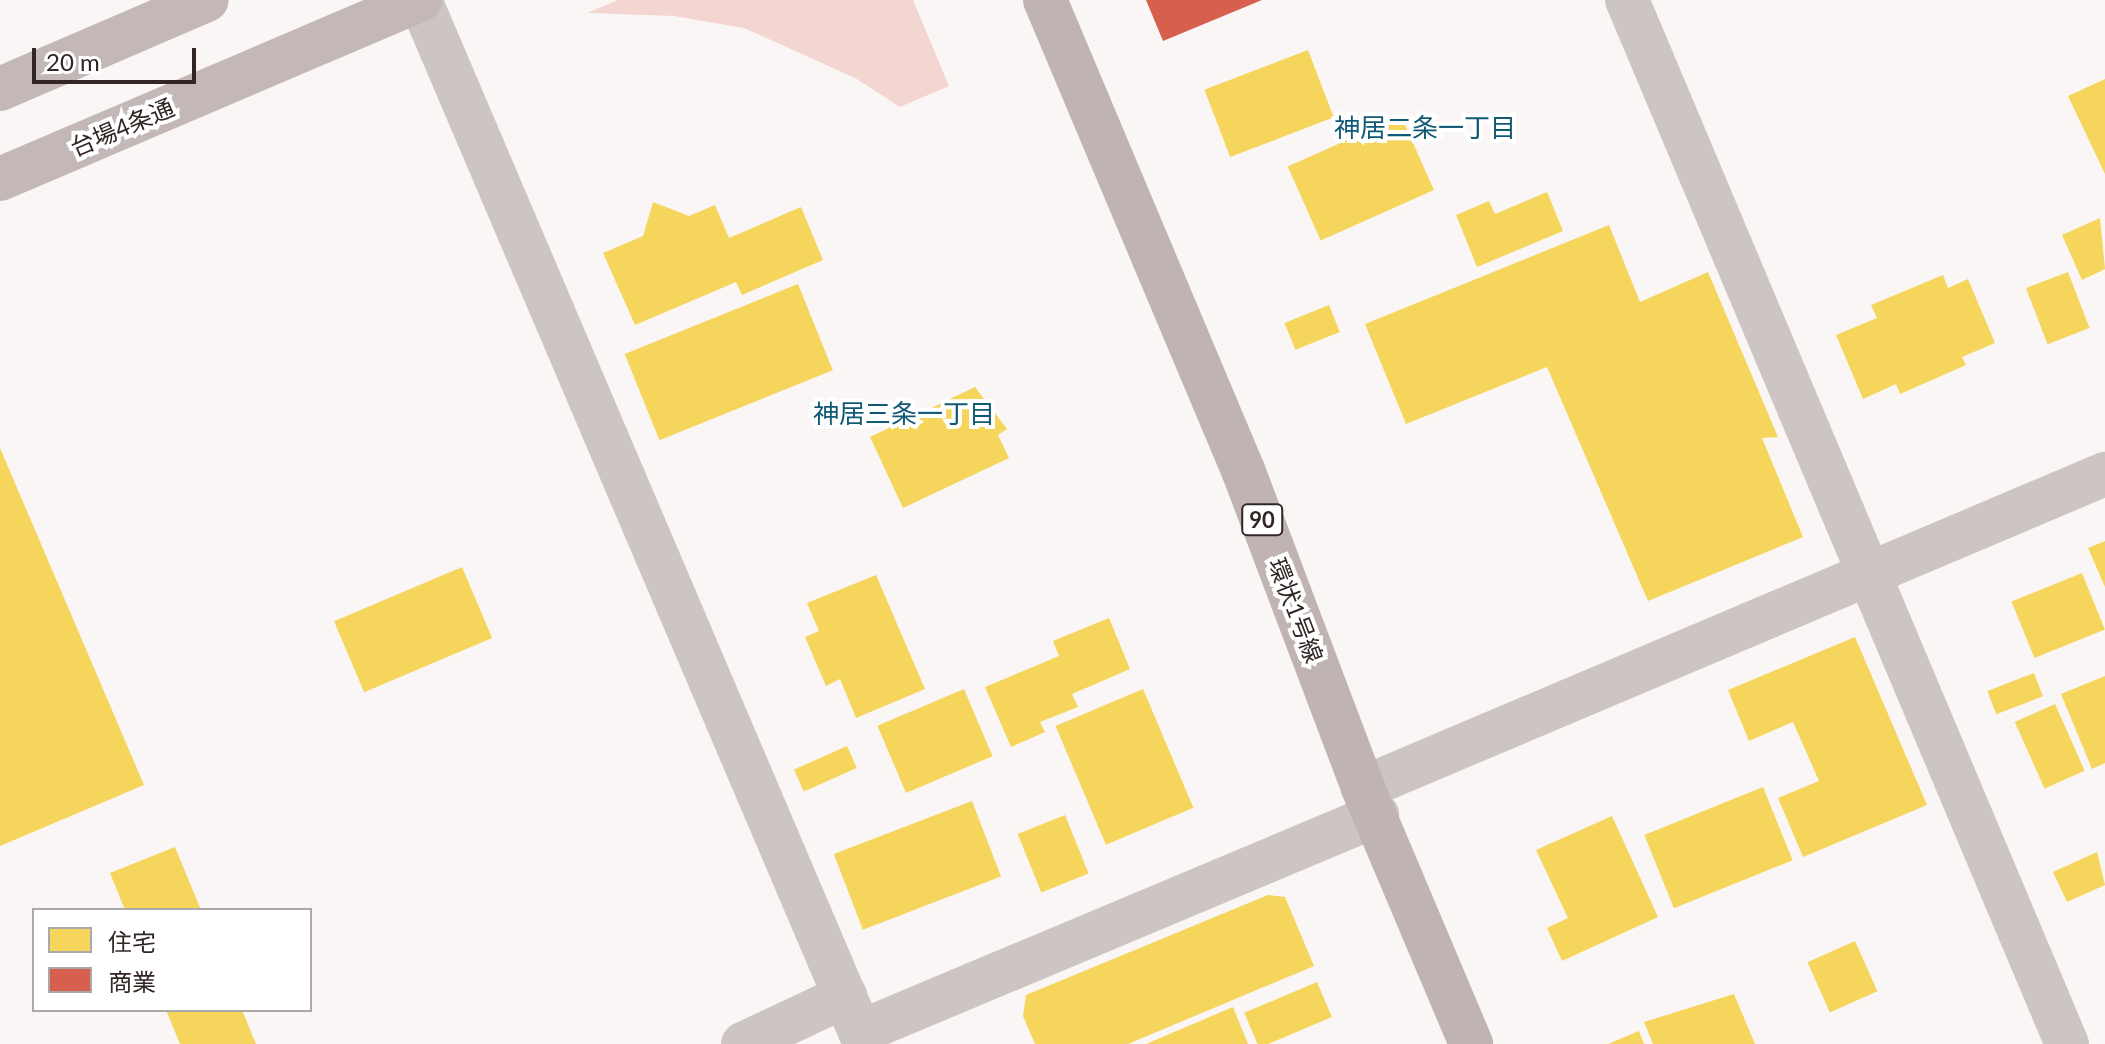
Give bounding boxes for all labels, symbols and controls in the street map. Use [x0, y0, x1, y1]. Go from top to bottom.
scale bar [36, 32, 200, 82]
text: 20 m [46, 47, 100, 76]
street label: 台場4条通 [66, 92, 178, 162]
district label: 神居二条一丁目 [1334, 112, 1516, 144]
district label: 神居三条一丁目 [813, 398, 995, 430]
road number: 90 [1240, 502, 1284, 538]
street label: 環状1号線 [1263, 554, 1329, 666]
legend [32, 908, 312, 1012]
text: 住宅 [108, 927, 156, 956]
text: 商業 [108, 967, 156, 996]

